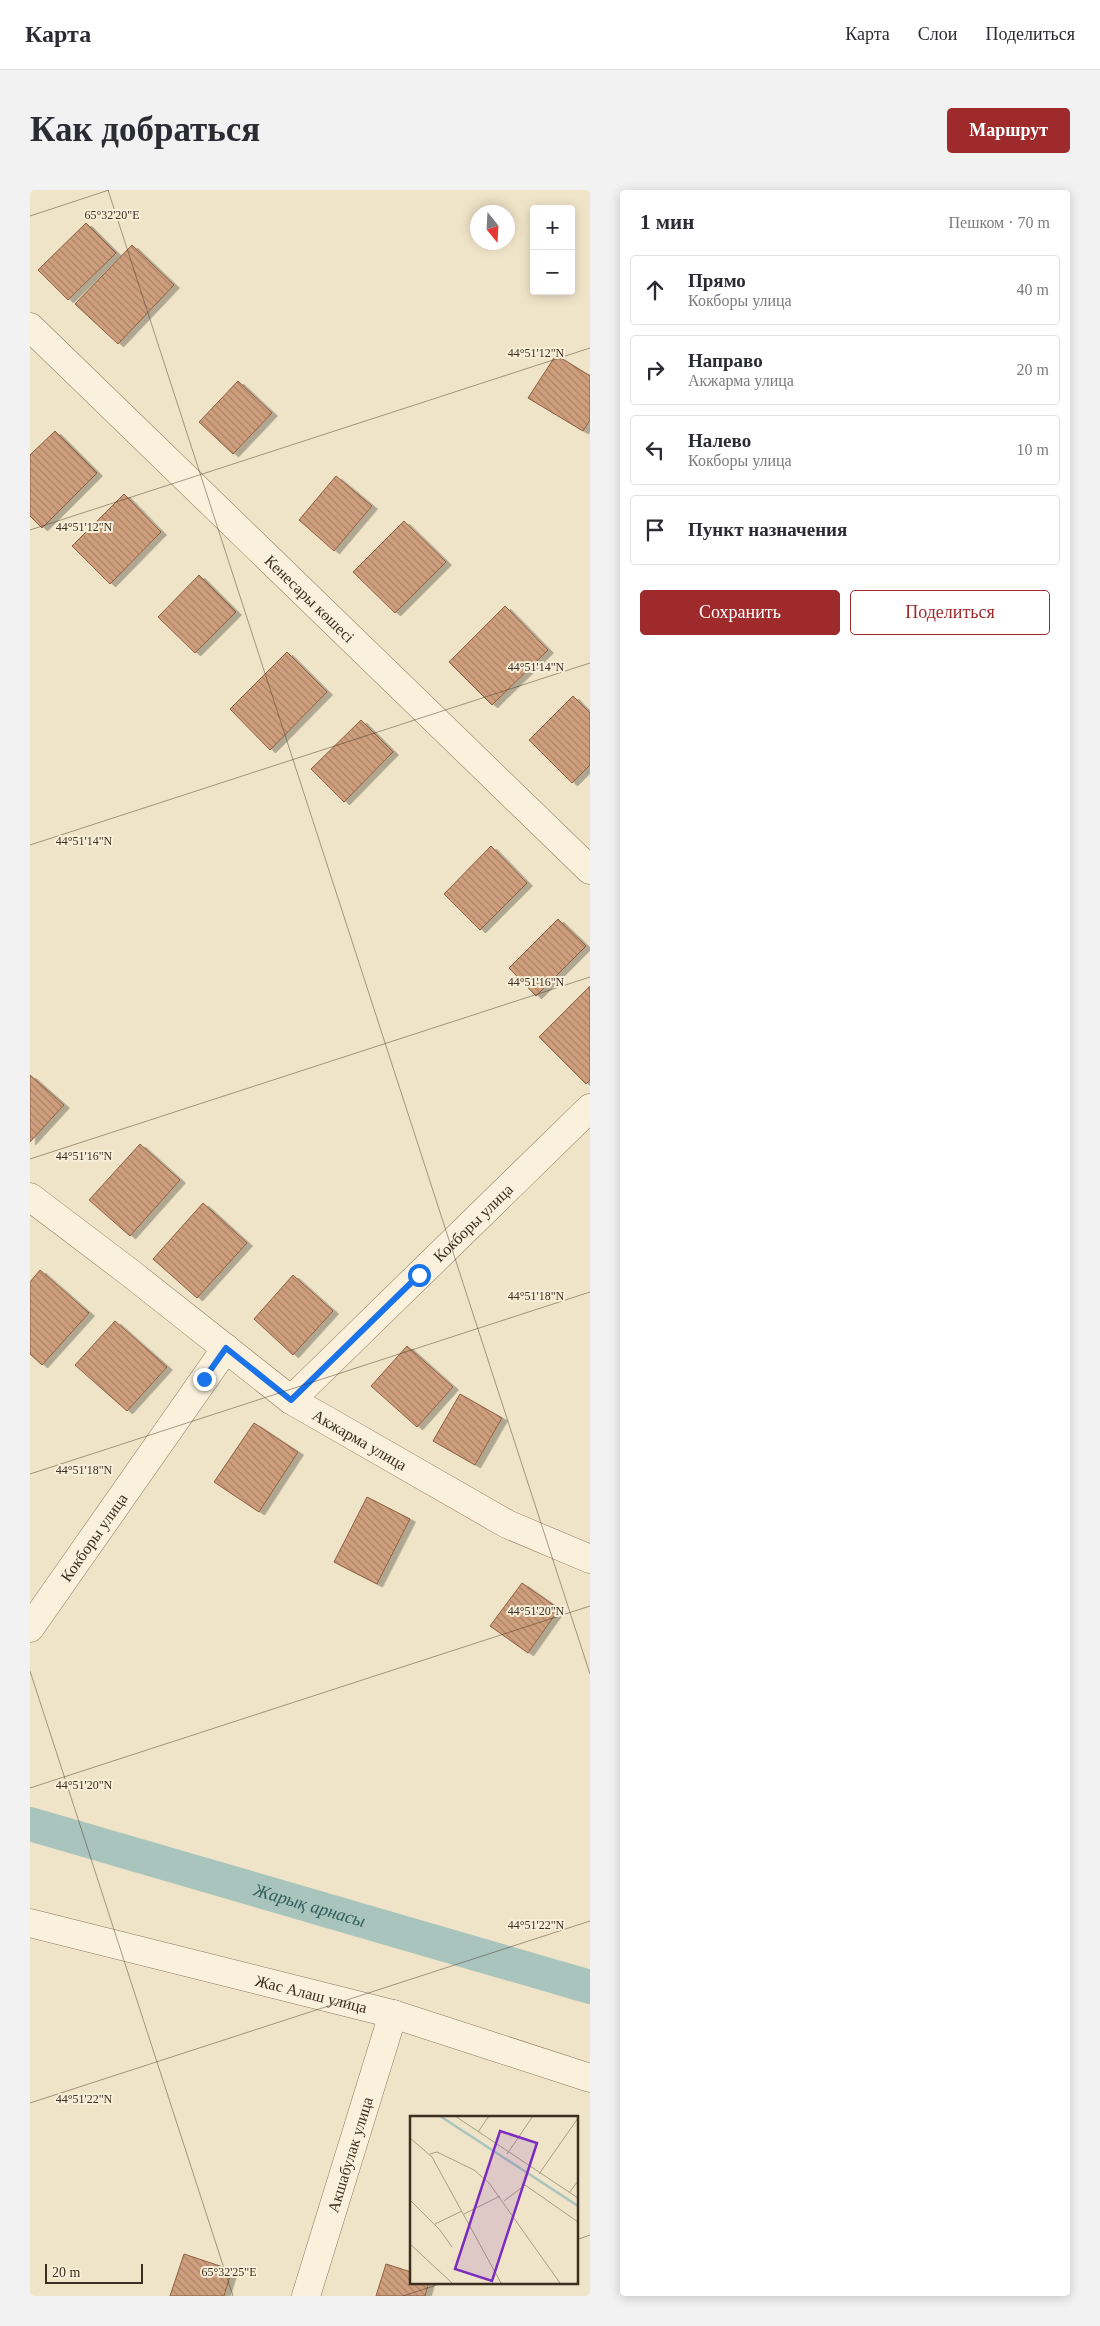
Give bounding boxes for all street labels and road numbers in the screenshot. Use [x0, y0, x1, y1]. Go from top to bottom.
street label: Кенесары көшесі [262, 551, 358, 646]
street label: Кокборы улица [430, 1180, 516, 1265]
street label: Акжарма улица [310, 1406, 410, 1473]
street label: Кокборы улица [57, 1490, 130, 1584]
street label: Жас Алаш улица [254, 1971, 369, 2016]
street label: Акшабулак улица [324, 2095, 375, 2214]

